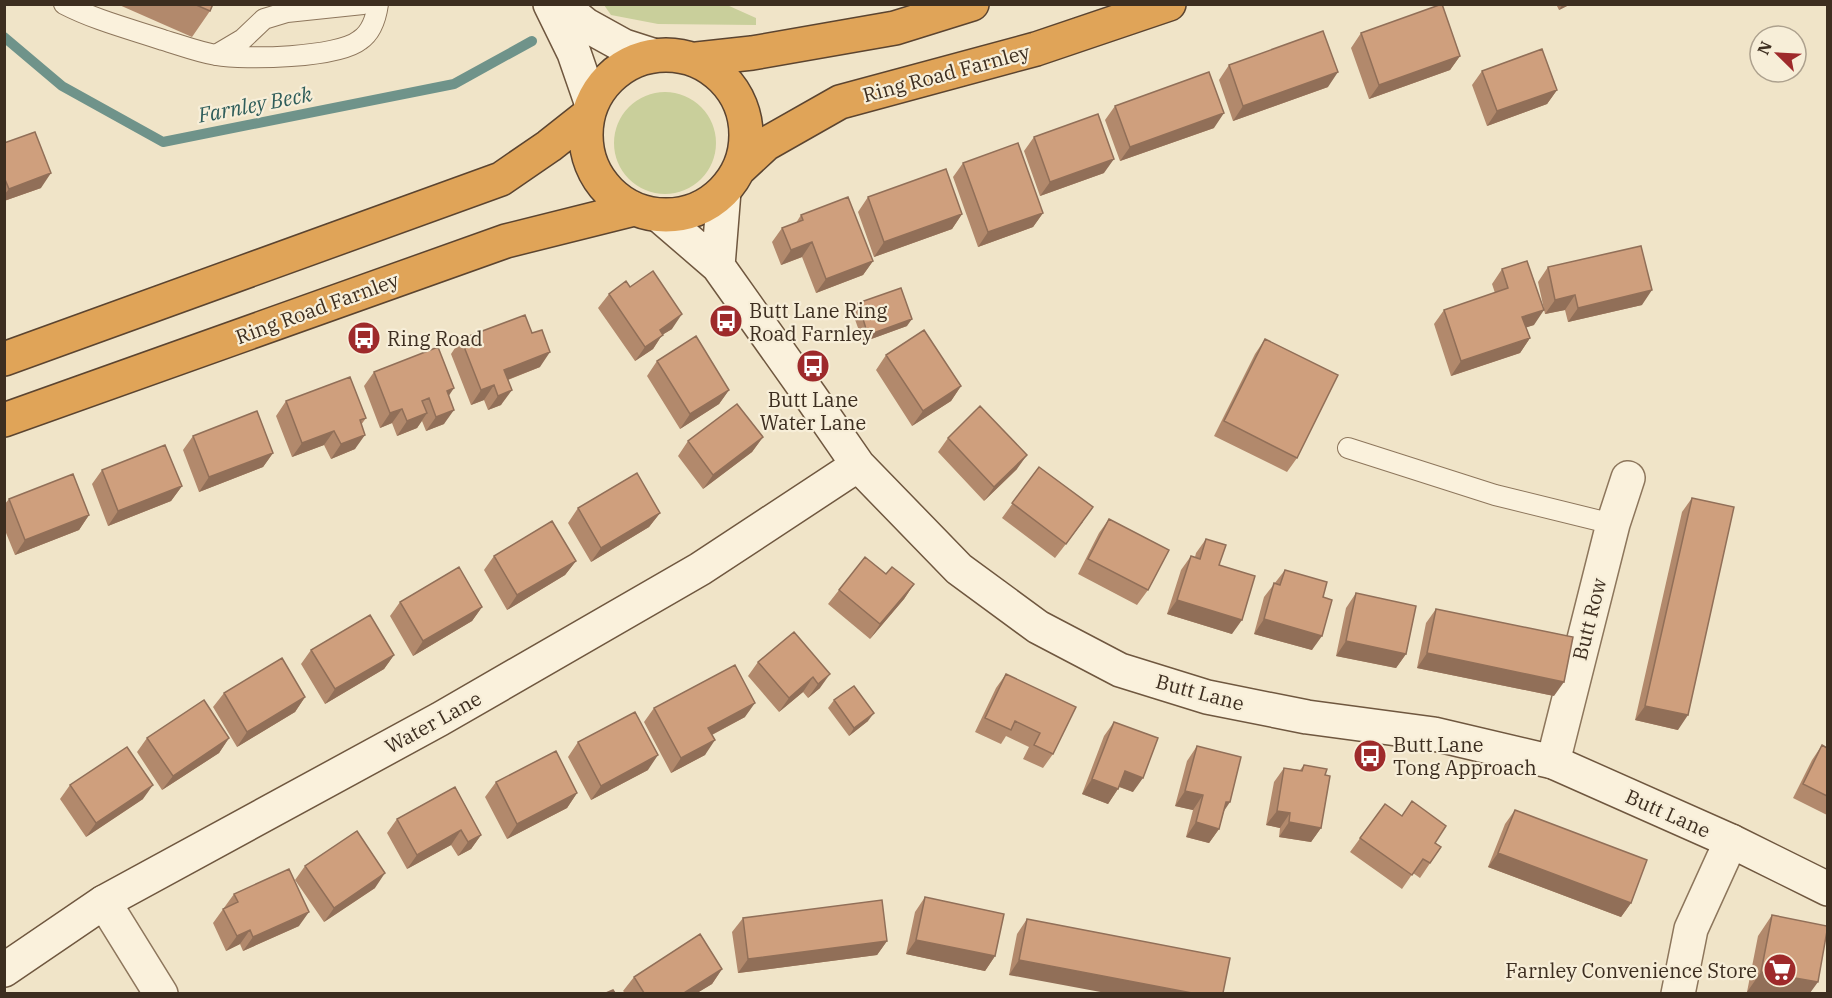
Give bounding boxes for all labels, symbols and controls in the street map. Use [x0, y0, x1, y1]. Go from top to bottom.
north arrow [1748, 24, 1808, 84]
street label: Ring Road Farnley [859, 38, 1033, 108]
text: N [1753, 38, 1776, 58]
water label: Farnley Beck [195, 79, 315, 129]
street label: Ring Road Farnley [232, 266, 403, 350]
place label: Butt Lane Ring Road Farnley [749, 297, 888, 347]
bus stop icon: Butt Lane Ring Road Farnley [708, 303, 744, 339]
bus stop icon: Ring Road [346, 320, 382, 356]
place label: Ring Road [387, 325, 483, 352]
bus stop icon: Butt Lane Water Lane [795, 348, 831, 384]
place label: Butt Lane Water Lane [760, 386, 866, 436]
street label: Butt Row [1566, 575, 1612, 663]
street label: Butt Lane [1153, 667, 1247, 717]
street label: Water Lane [380, 684, 486, 760]
place label: Butt Lane Tong Approach [1393, 731, 1537, 781]
bus stop icon: Butt Lane Tong Approach [1352, 738, 1388, 774]
street label: Butt Lane [1621, 782, 1715, 844]
supermarket icon: Farnley Convenience Store [1762, 952, 1798, 988]
place label: Farnley Convenience Store [1505, 957, 1757, 984]

